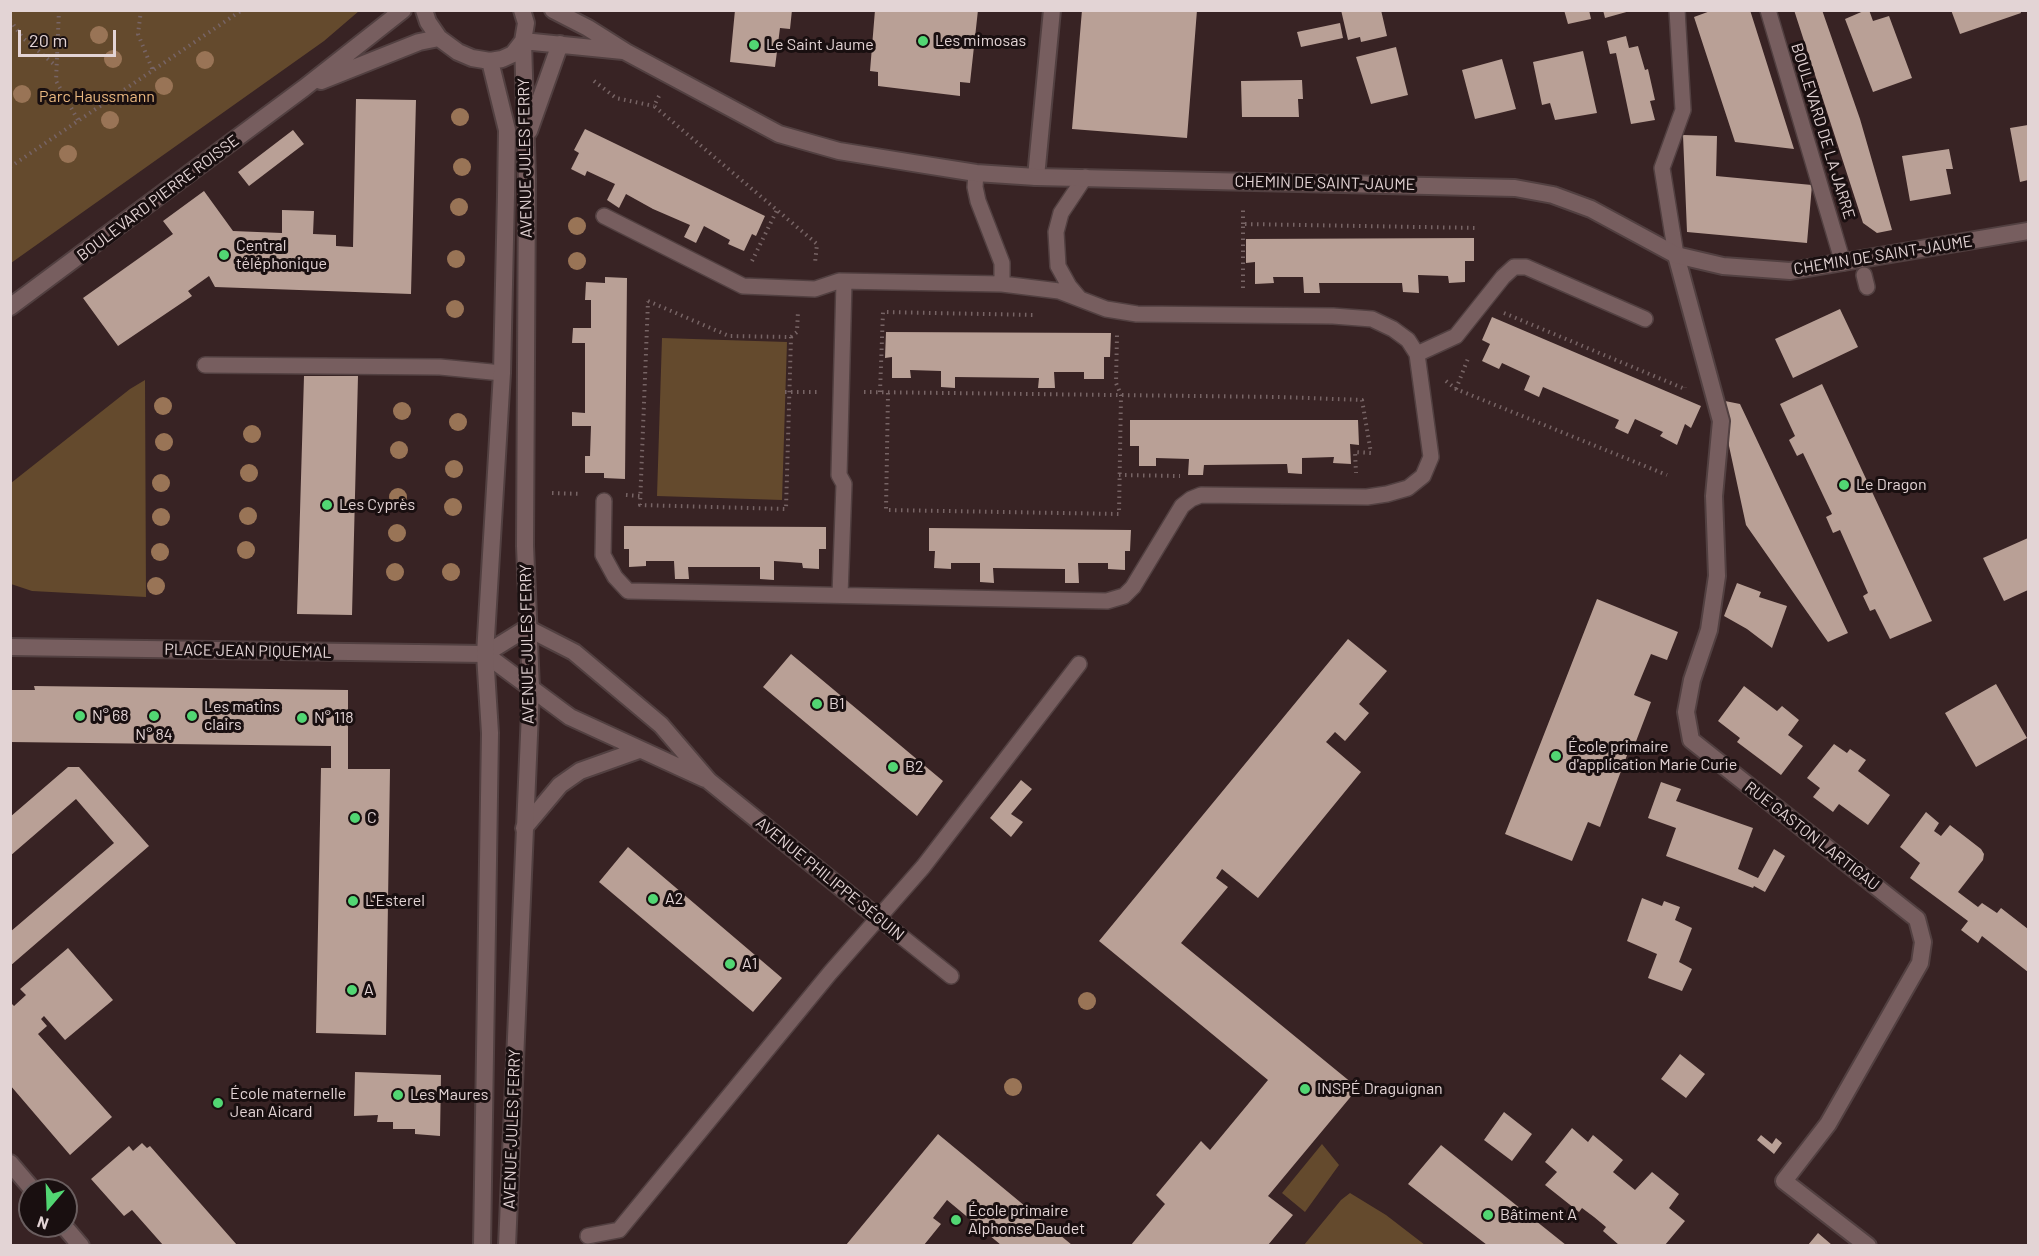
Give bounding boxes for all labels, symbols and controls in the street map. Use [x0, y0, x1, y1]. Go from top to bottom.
scale bar [21, 18, 118, 56]
text: 20 m [29, 29, 67, 51]
place label: Les mimosas [935, 31, 1026, 51]
marker: Les mimosas [916, 34, 930, 48]
place label: Le Saint Jaume [766, 35, 874, 55]
marker: Le Saint Jaume [747, 38, 761, 52]
street label: BOULEVARD DE LA JARRE [1787, 41, 1859, 221]
street label: AVENUE JULES FERRY [514, 78, 536, 238]
park label: Parc Haussmann [39, 87, 155, 107]
street label: BOULEVARD PIERRE ROISSE [73, 131, 243, 265]
street label: CHEMIN DE SAINT-JAUME [1234, 172, 1416, 194]
street label: CHEMIN DE SAINT-JAUME [1792, 231, 1974, 279]
place label: Central téléphonique [236, 236, 327, 274]
marker: Central téléphonique [217, 248, 231, 262]
place label: Le Dragon [1856, 475, 1927, 495]
marker: Le Dragon [1837, 478, 1851, 492]
place label: Les Cyprès [339, 495, 415, 515]
marker: Les Cyprès [320, 498, 334, 512]
street label: AVENUE JULES FERRY [516, 564, 538, 724]
street label: PLACE JEAN PIQUEMAL [164, 640, 332, 662]
place label: B1 [829, 694, 845, 714]
place label: Les matins clairs [204, 697, 280, 735]
marker: B1 [810, 697, 824, 711]
place label: N° 68 [92, 706, 129, 726]
place label: N° 118 [314, 708, 354, 728]
marker: N° 68 [73, 709, 87, 723]
marker: N° 84 [147, 709, 161, 723]
marker: Les matins clairs [185, 709, 199, 723]
marker: N° 118 [295, 711, 309, 725]
place label: N° 84 [135, 725, 173, 745]
place label: École primaire d'application Marie Curie [1568, 737, 1737, 775]
marker: École primaire d'application Marie Curie [1549, 749, 1563, 763]
place label: B2 [905, 757, 924, 777]
marker: B2 [886, 760, 900, 774]
street label: RUE GASTON LARTIGAU [1741, 777, 1883, 895]
place label: C [367, 808, 377, 828]
marker: C [348, 811, 362, 825]
street label: AVENUE PHILIPPE SÉGUIN [752, 813, 908, 945]
place label: A2 [665, 889, 683, 909]
place label: L'Esterel [365, 891, 425, 911]
marker: A2 [646, 892, 660, 906]
marker: L'Esterel [346, 894, 360, 908]
place label: A1 [742, 954, 757, 974]
marker: A1 [723, 957, 737, 971]
place label: A [364, 980, 374, 1000]
marker: A [345, 983, 359, 997]
street label: AVENUE JULES FERRY [500, 1049, 524, 1209]
place label: INSPÉ Draguignan [1317, 1079, 1443, 1099]
marker: INSPÉ Draguignan [1298, 1082, 1312, 1096]
place label: École maternelle Jean Aicard [230, 1084, 346, 1122]
place label: Les Maures [410, 1085, 488, 1105]
marker: Les Maures [391, 1088, 405, 1102]
marker: École maternelle Jean Aicard [211, 1096, 225, 1110]
north arrow [18, 1178, 78, 1238]
place label: École primaire Alphonse Daudet [968, 1201, 1085, 1239]
place label: Bâtiment A [1500, 1205, 1577, 1225]
marker: Bâtiment A [1481, 1208, 1495, 1222]
text: N [35, 1213, 51, 1234]
marker: École primaire Alphonse Daudet [949, 1213, 963, 1227]

